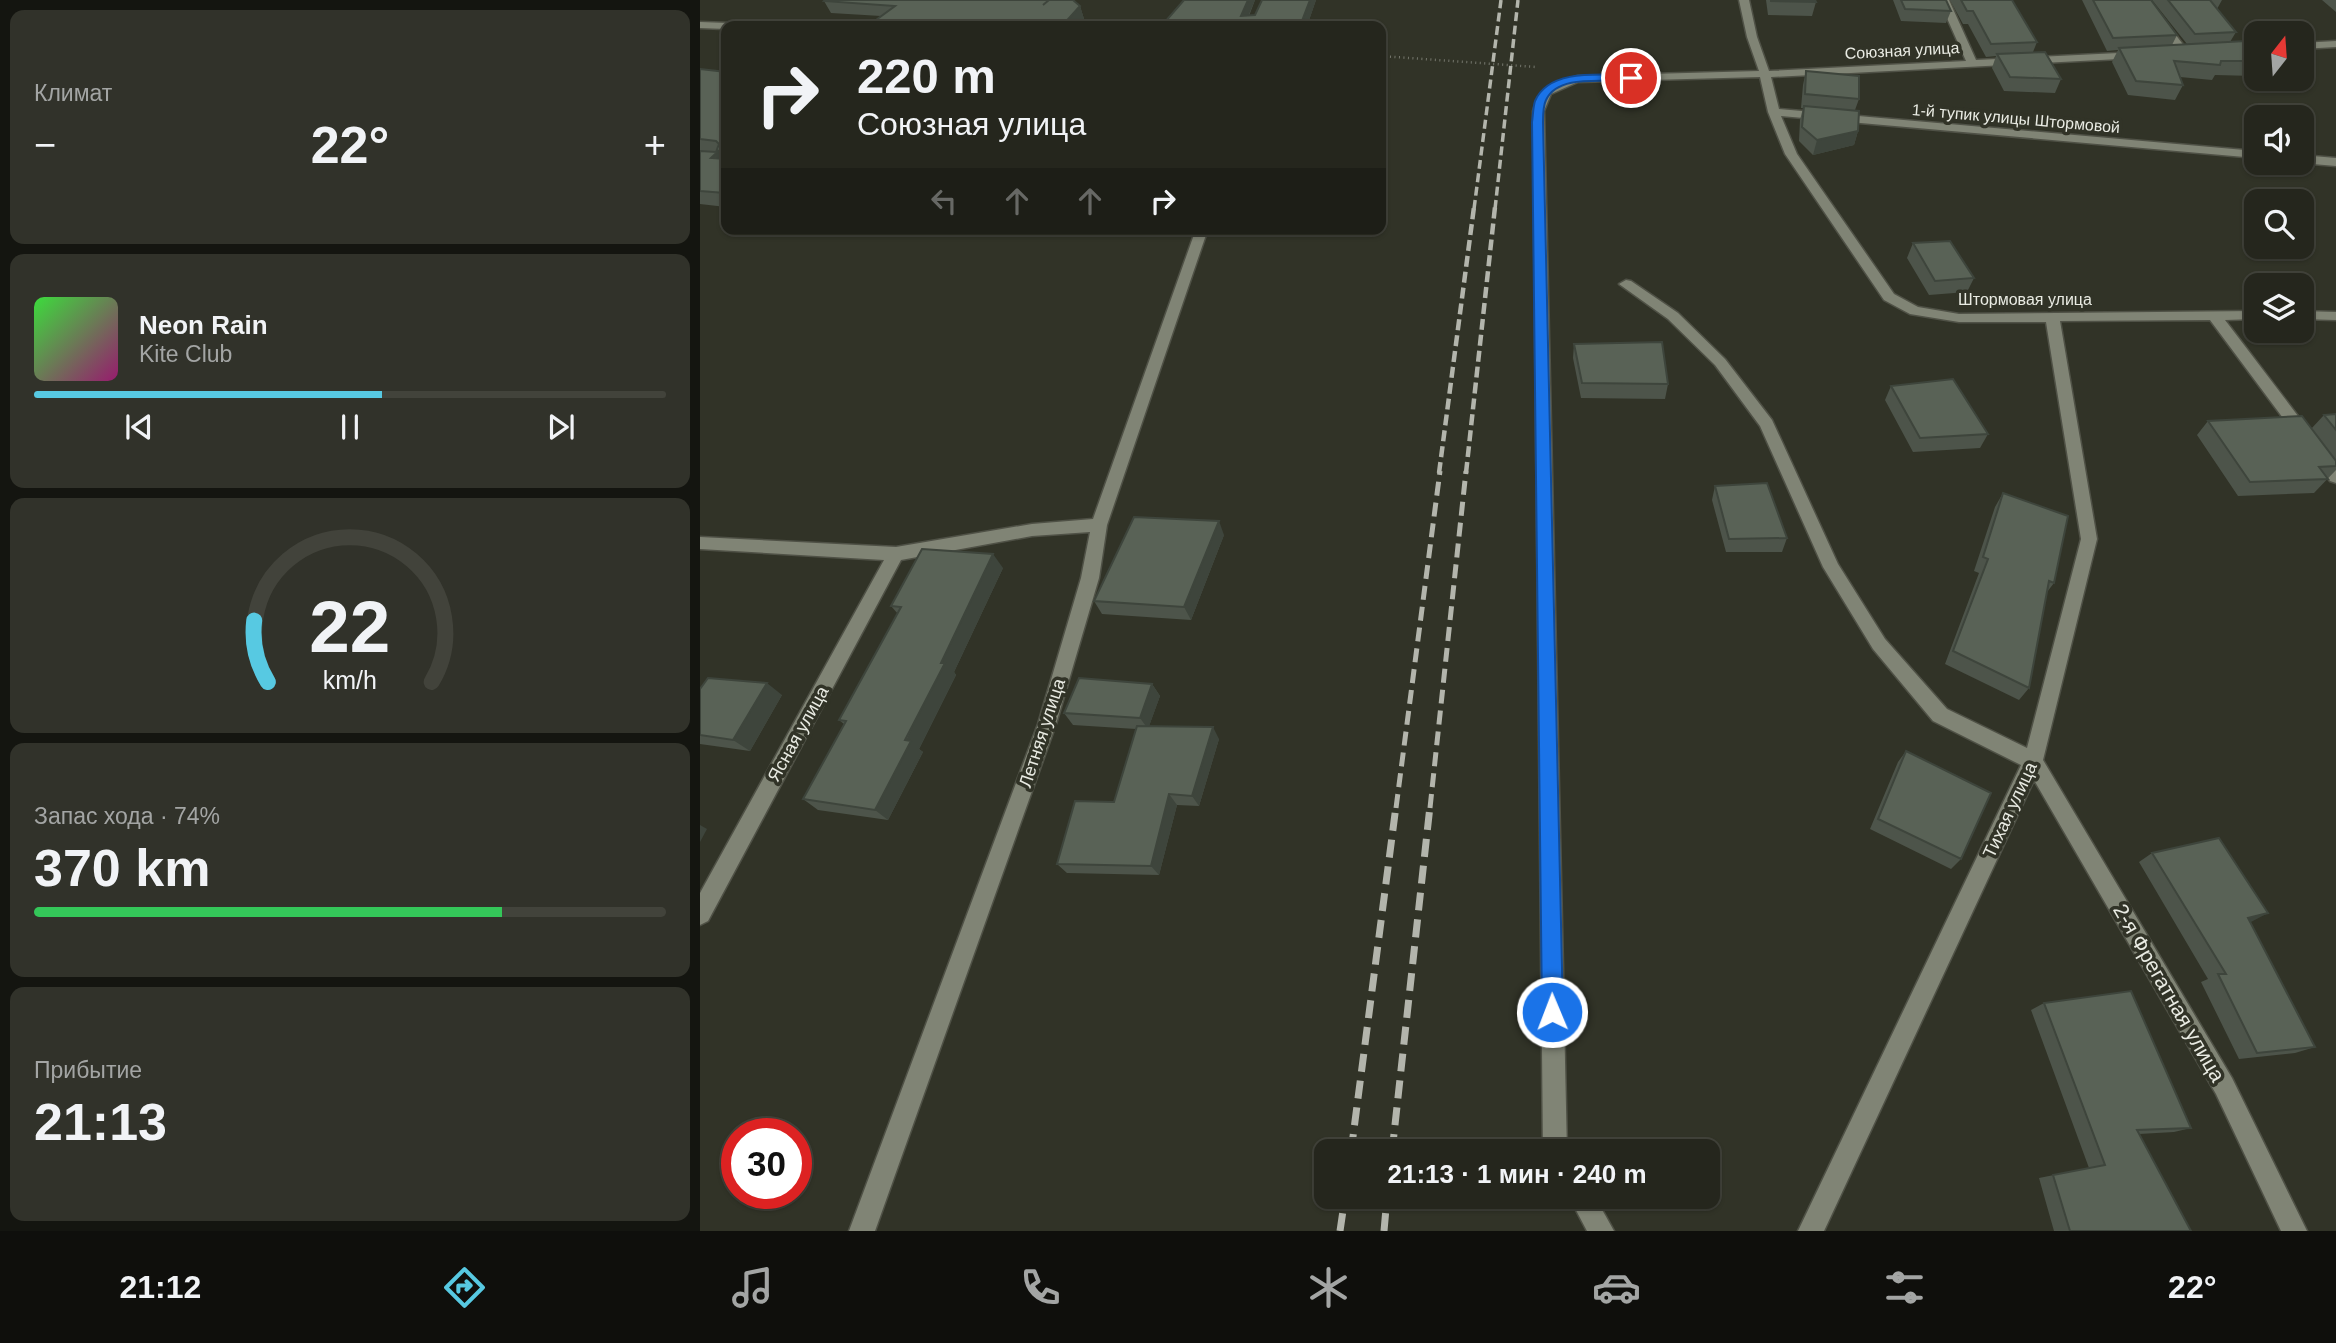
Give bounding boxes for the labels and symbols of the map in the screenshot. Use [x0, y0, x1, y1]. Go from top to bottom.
north arrow [2244, 21, 2314, 91]
street label: Союзная улица [1844, 39, 1960, 62]
pin [1601, 48, 1661, 108]
street label: 1-й тупик улицы Штормовой [1911, 101, 2121, 136]
street label: Штормовая улица [1958, 291, 2092, 308]
street label: Летняя улица [1015, 675, 1069, 790]
street label: Ясная улица [764, 682, 833, 785]
street label: Тихая улица [1979, 758, 2041, 861]
street label: 2-я Фрегатная улица [2109, 900, 2230, 1086]
position arrow [1515, 975, 1589, 1049]
speed limit sign: 30 [721, 1118, 812, 1209]

